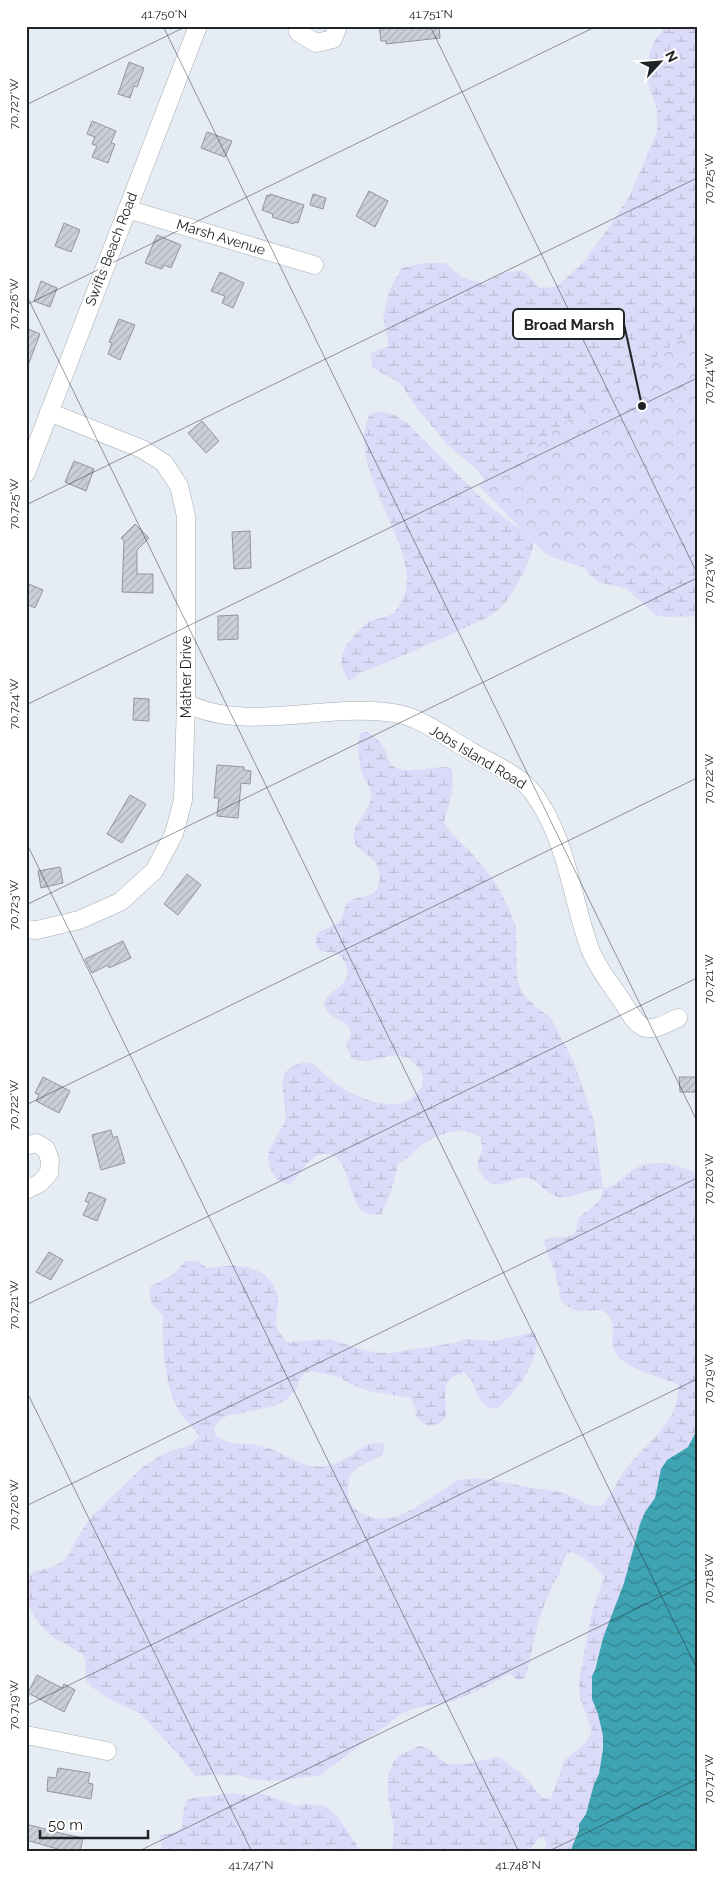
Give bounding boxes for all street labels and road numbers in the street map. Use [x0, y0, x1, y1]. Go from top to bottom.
street label: Swifts Beach Road [82, 190, 140, 308]
street label: Marsh Avenue [175, 216, 267, 258]
street label: Mather Drive [178, 636, 194, 718]
street label: Jobs Island Road [427, 722, 529, 792]

